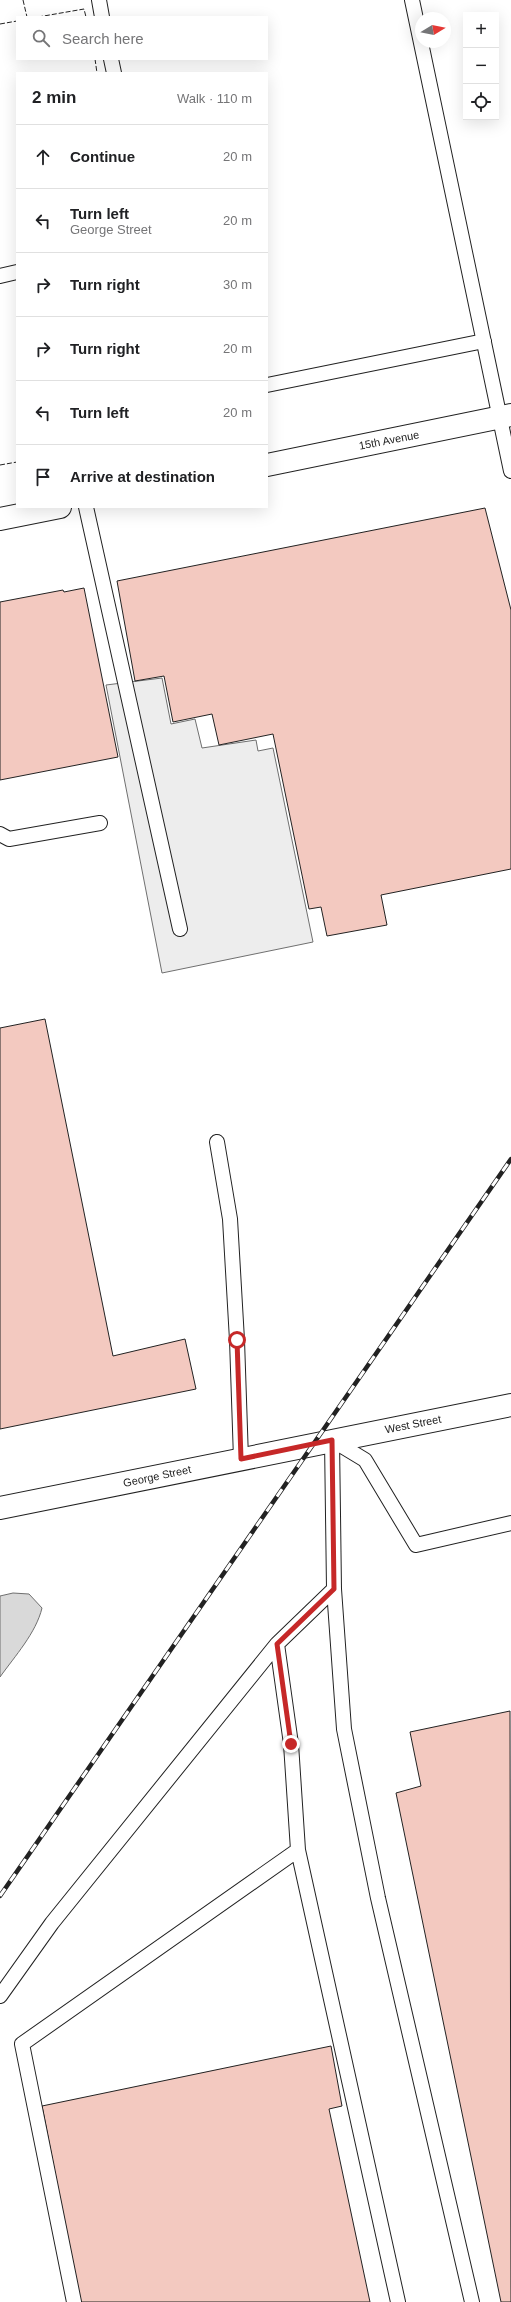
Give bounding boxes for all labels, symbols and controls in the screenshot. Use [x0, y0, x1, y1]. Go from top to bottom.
north arrow [415, 12, 451, 48]
map controls [463, 12, 499, 120]
button: + [463, 12, 499, 48]
search box [16, 16, 268, 60]
icon: search [30, 27, 52, 49]
text: Search here [62, 30, 144, 47]
button: − [463, 48, 499, 84]
button: locate [463, 84, 499, 120]
text: 2 min [32, 88, 76, 107]
text: Walk · 110 m [177, 91, 252, 106]
icon: ahead [32, 146, 54, 168]
text: Continue [70, 148, 135, 165]
text: 20 m [223, 149, 252, 164]
text: Turn left [70, 205, 129, 222]
icon: left [32, 210, 54, 232]
text: 20 m [223, 213, 252, 228]
text: George Street [70, 222, 152, 237]
icon: right [32, 274, 54, 296]
text: Turn right [70, 276, 140, 293]
text: 30 m [223, 277, 252, 292]
icon: right [32, 338, 54, 360]
text: Turn right [70, 340, 140, 357]
text: 20 m [223, 341, 252, 356]
icon: left [32, 402, 54, 424]
text: Turn left [70, 404, 129, 421]
text: 20 m [223, 405, 252, 420]
street label: 15th Avenue [358, 428, 420, 452]
icon: arrive [32, 466, 54, 488]
text: Arrive at destination [70, 468, 215, 485]
route start [228, 1331, 246, 1349]
street label: West Street [384, 1413, 442, 1435]
street label: George Street [122, 1463, 192, 1489]
route end [282, 1735, 300, 1753]

